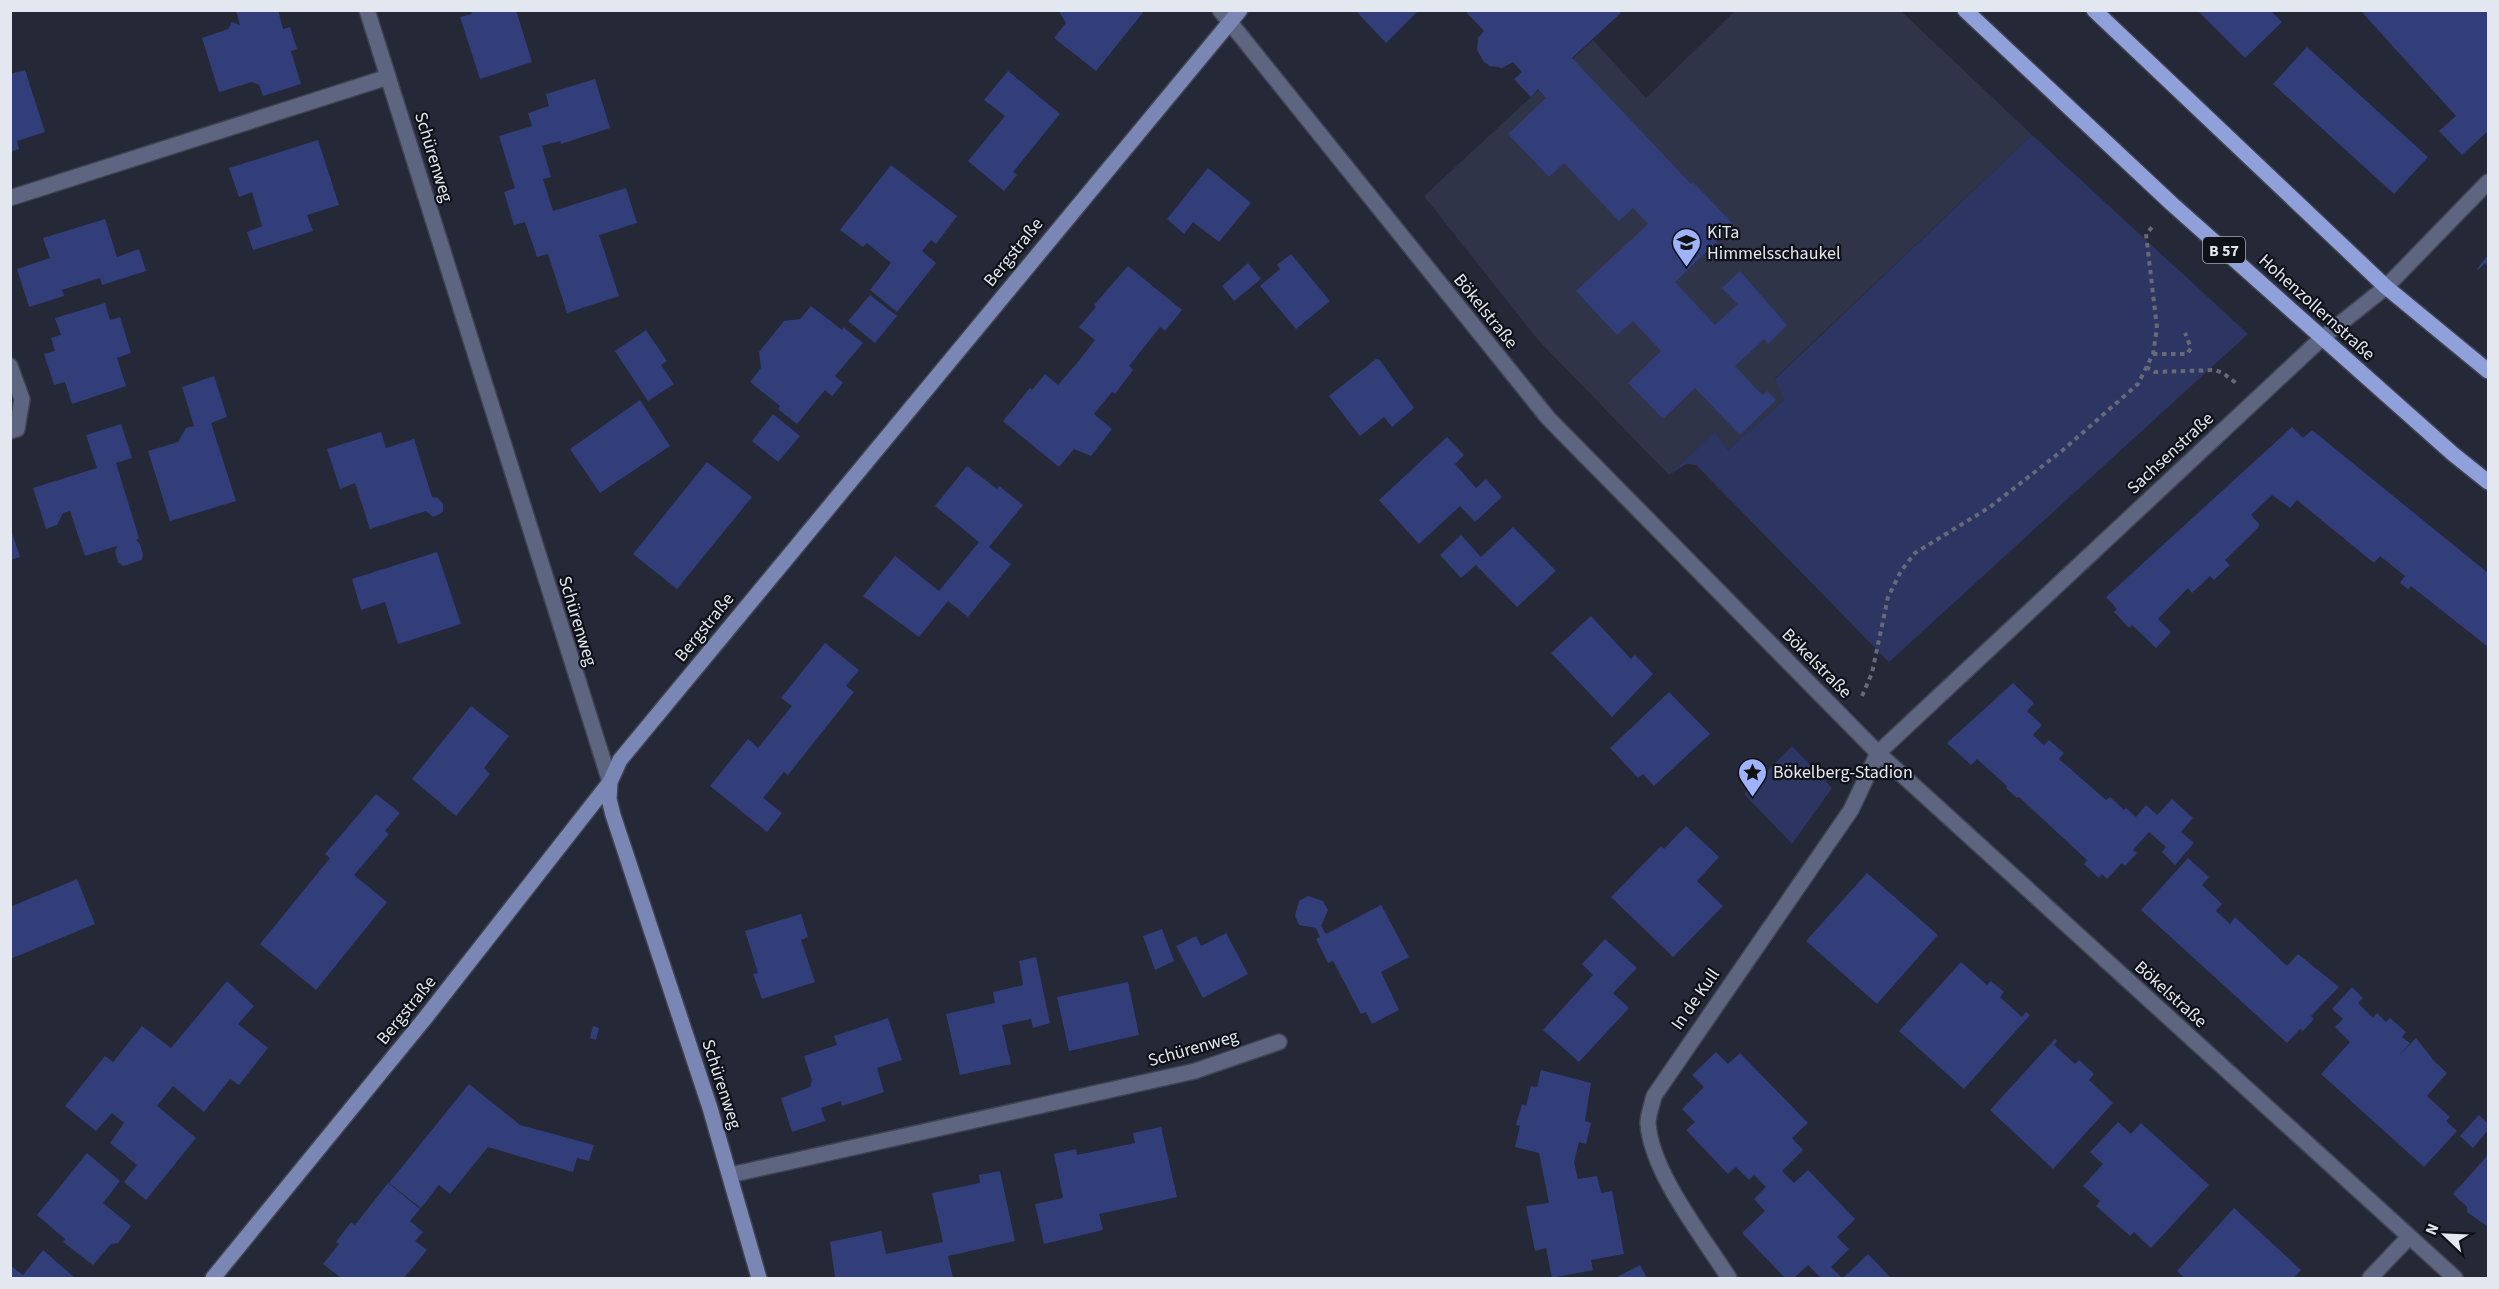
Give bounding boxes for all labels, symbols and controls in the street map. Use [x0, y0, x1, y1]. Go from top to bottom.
street label: Schürenweg [408, 109, 459, 205]
street label: Bergstraße [978, 212, 1049, 292]
place label: KiTa Himmelsschaukel [1707, 220, 1841, 266]
school or university icon: KiTa Himmelsschaukel [1670, 226, 1702, 268]
road number: B 57 [2203, 237, 2245, 263]
street label: Hohenzollernstraße [2253, 248, 2380, 367]
street label: Bökelstraße [1448, 269, 1524, 354]
street label: Sachsenstraße [2121, 407, 2219, 500]
street label: Schürenweg [552, 573, 603, 669]
street label: Bergstraße [669, 587, 740, 667]
street label: Bökelstraße [1776, 623, 1857, 704]
place icon: Bökelberg-Stadion [1736, 756, 1768, 798]
place label: Bökelberg-Stadion [1773, 760, 1913, 785]
street label: Bökelstraße [2129, 955, 2212, 1034]
street label: In de Kull [1665, 964, 1726, 1035]
street label: Bergstraße [371, 970, 442, 1050]
street label: Schürenweg [1145, 1024, 1241, 1073]
street label: Schürenweg [695, 1036, 748, 1132]
north arrow [2415, 1205, 2475, 1265]
text: N [2420, 1220, 2444, 1239]

